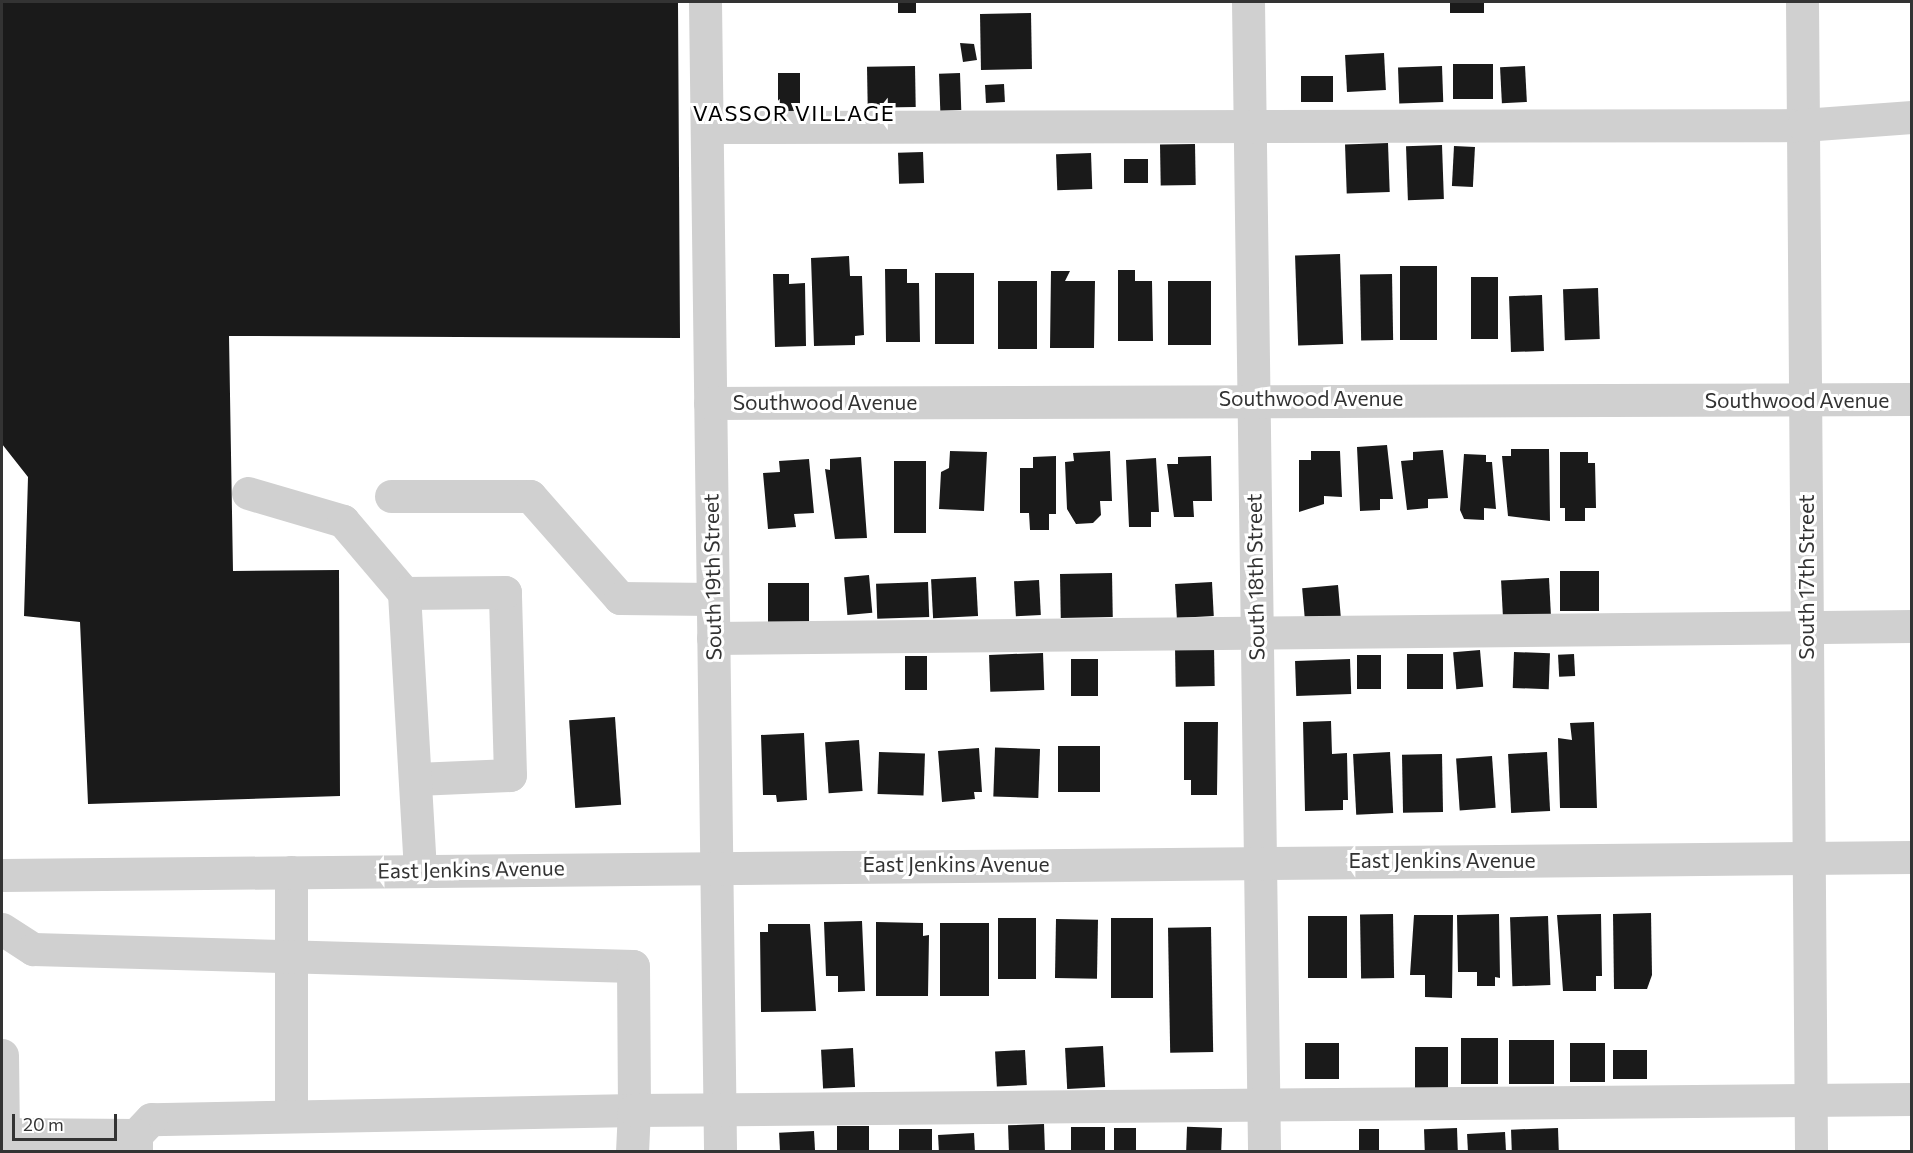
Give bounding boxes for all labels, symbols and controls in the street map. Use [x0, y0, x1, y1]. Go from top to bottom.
district label: VASSOR VILLAGE [693, 100, 895, 126]
street label: Southwood Avenue [1219, 385, 1403, 411]
street label: Southwood Avenue [1705, 387, 1889, 413]
street label: Southwood Avenue [733, 389, 917, 415]
street label: South 19th Street [698, 493, 726, 661]
street label: South 18th Street [1241, 493, 1269, 661]
street label: South 17th Street [1793, 494, 1819, 660]
street label: East Jenkins Avenue [1348, 847, 1536, 873]
street label: East Jenkins Avenue [862, 851, 1050, 877]
street label: East Jenkins Avenue [377, 855, 565, 883]
scale bar [15, 1102, 120, 1140]
text: 20 m [23, 1113, 64, 1135]

